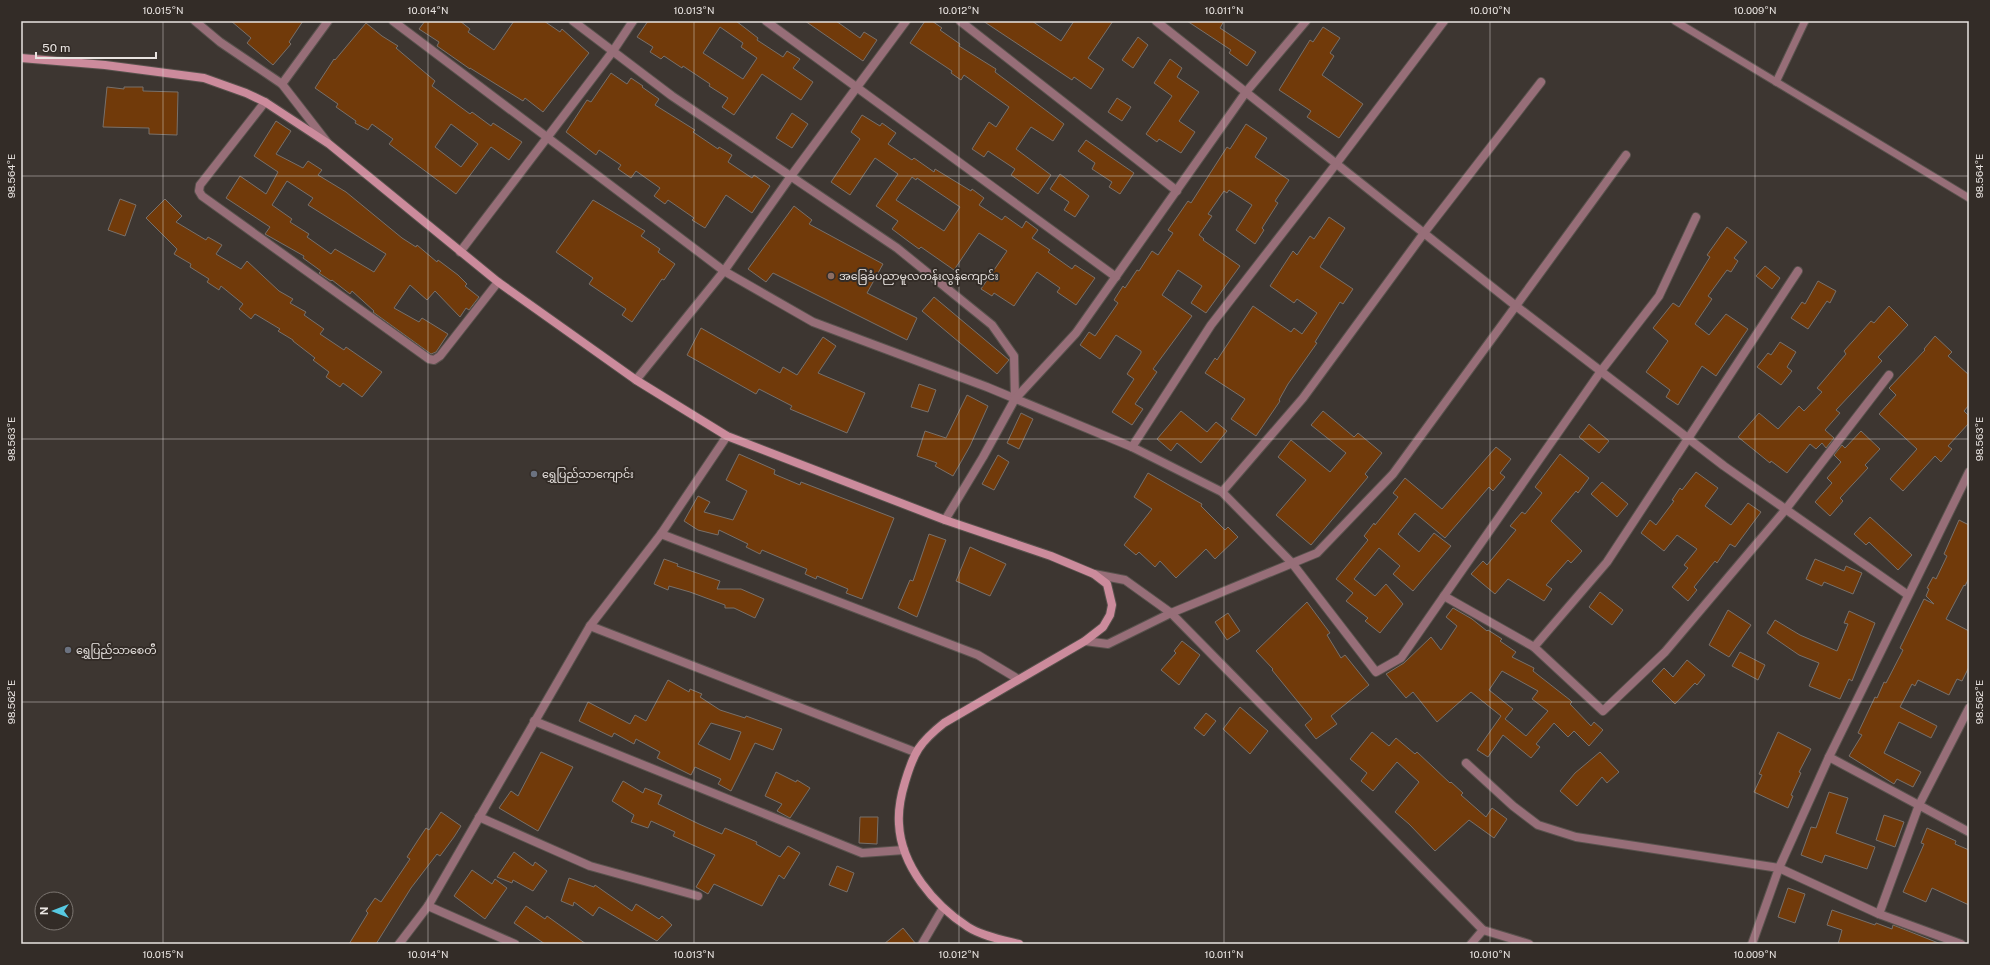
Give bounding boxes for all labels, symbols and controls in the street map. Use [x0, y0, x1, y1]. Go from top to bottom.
text: 10.015°N [142, 4, 184, 16]
text: 10.014°N [407, 4, 449, 16]
text: 10.013°N [673, 4, 715, 16]
text: 10.012°N [939, 4, 979, 16]
text: 10.011°N [1205, 4, 1243, 16]
text: 10.010°N [1470, 4, 1510, 16]
text: 10.009°N [1734, 4, 1776, 16]
scale bar [36, 34, 156, 60]
text: 50 m [42, 41, 70, 55]
text: 98.564°E [5, 154, 17, 198]
text: 98.564°E [1973, 154, 1985, 198]
place label: အခြေခံပညာမူလတန်းလွန်ကျောင်း [839, 269, 999, 285]
marker: အခြေခံပညာမူလတန်းလွန်ကျောင်း [826, 271, 836, 281]
text: 98.563°E [5, 417, 17, 461]
text: 98.563°E [1973, 417, 1985, 461]
place label: ရွှေပြည်သာကျောင်း [542, 467, 634, 483]
marker: ရွှေပြည်သာကျောင်း [529, 469, 539, 479]
place label: ရွှေပြည်သာစေတီ [76, 643, 157, 659]
marker: ရွှေပြည်သာစေတီ [63, 645, 73, 655]
text: 98.562°E [5, 680, 17, 724]
text: 98.562°E [1973, 680, 1985, 724]
north arrow [34, 891, 74, 931]
text: N [38, 907, 50, 915]
text: 10.015°N [142, 948, 184, 960]
text: 10.014°N [407, 948, 449, 960]
text: 10.013°N [673, 948, 715, 960]
text: 10.012°N [939, 948, 979, 960]
text: 10.011°N [1205, 948, 1243, 960]
text: 10.010°N [1470, 948, 1510, 960]
text: 10.009°N [1734, 948, 1776, 960]

